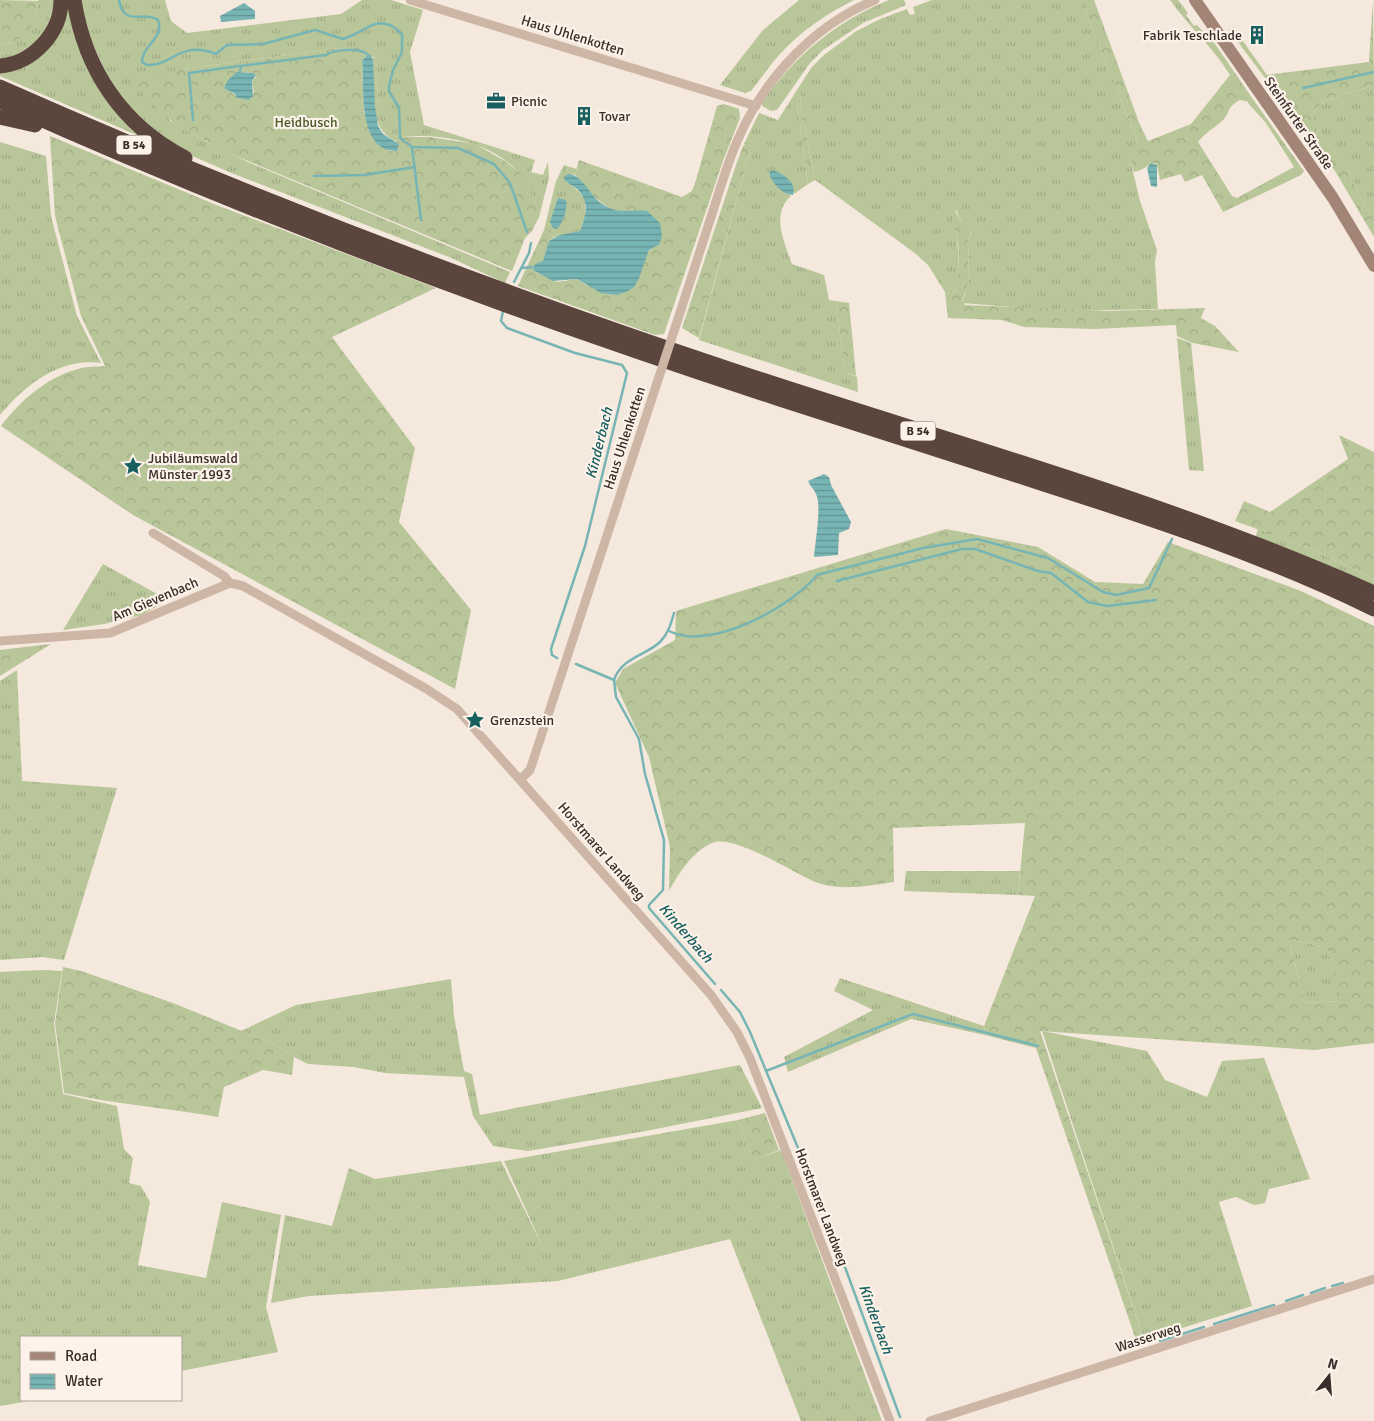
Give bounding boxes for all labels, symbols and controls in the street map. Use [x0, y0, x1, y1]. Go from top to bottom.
street label: Haus Uhlenkotten [519, 12, 627, 59]
building icon: Fabrik Teschlade [1246, 24, 1268, 46]
place label: Fabrik Teschlade [1143, 27, 1242, 44]
street label: Steinfurter Straße [1260, 74, 1337, 173]
office icon: Picnic [485, 90, 507, 112]
place label: Picnic [511, 93, 548, 110]
building icon: Tovar [573, 105, 595, 127]
place label: Tovar [599, 108, 631, 125]
park label: Heidbusch [274, 114, 338, 131]
road number: B 54 [116, 136, 152, 154]
street label: Haus Uhlenkotten [600, 385, 649, 492]
water label: Kinderbach [581, 405, 617, 481]
road number: B 54 [900, 422, 936, 441]
place label: Jubiläumswald Münster 1993 [148, 450, 238, 483]
place icon: Jubiläumswald Münster 1993 [122, 455, 144, 477]
street label: Am Gievenbach [110, 574, 201, 625]
place icon: Grenzstein [464, 709, 486, 731]
place label: Grenzstein [490, 712, 554, 729]
street label: Horstmarer Landweg [554, 799, 649, 904]
water label: Kinderbach [655, 900, 717, 967]
street label: Horstmarer Landweg [791, 1146, 852, 1269]
water label: Kinderbach [855, 1282, 897, 1357]
street label: Wasserweg [1113, 1319, 1183, 1356]
legend [20, 1336, 182, 1401]
text: Road [65, 1347, 97, 1365]
north arrow [1304, 1351, 1354, 1401]
text: N [1326, 1354, 1340, 1374]
text: Water [65, 1372, 103, 1390]

